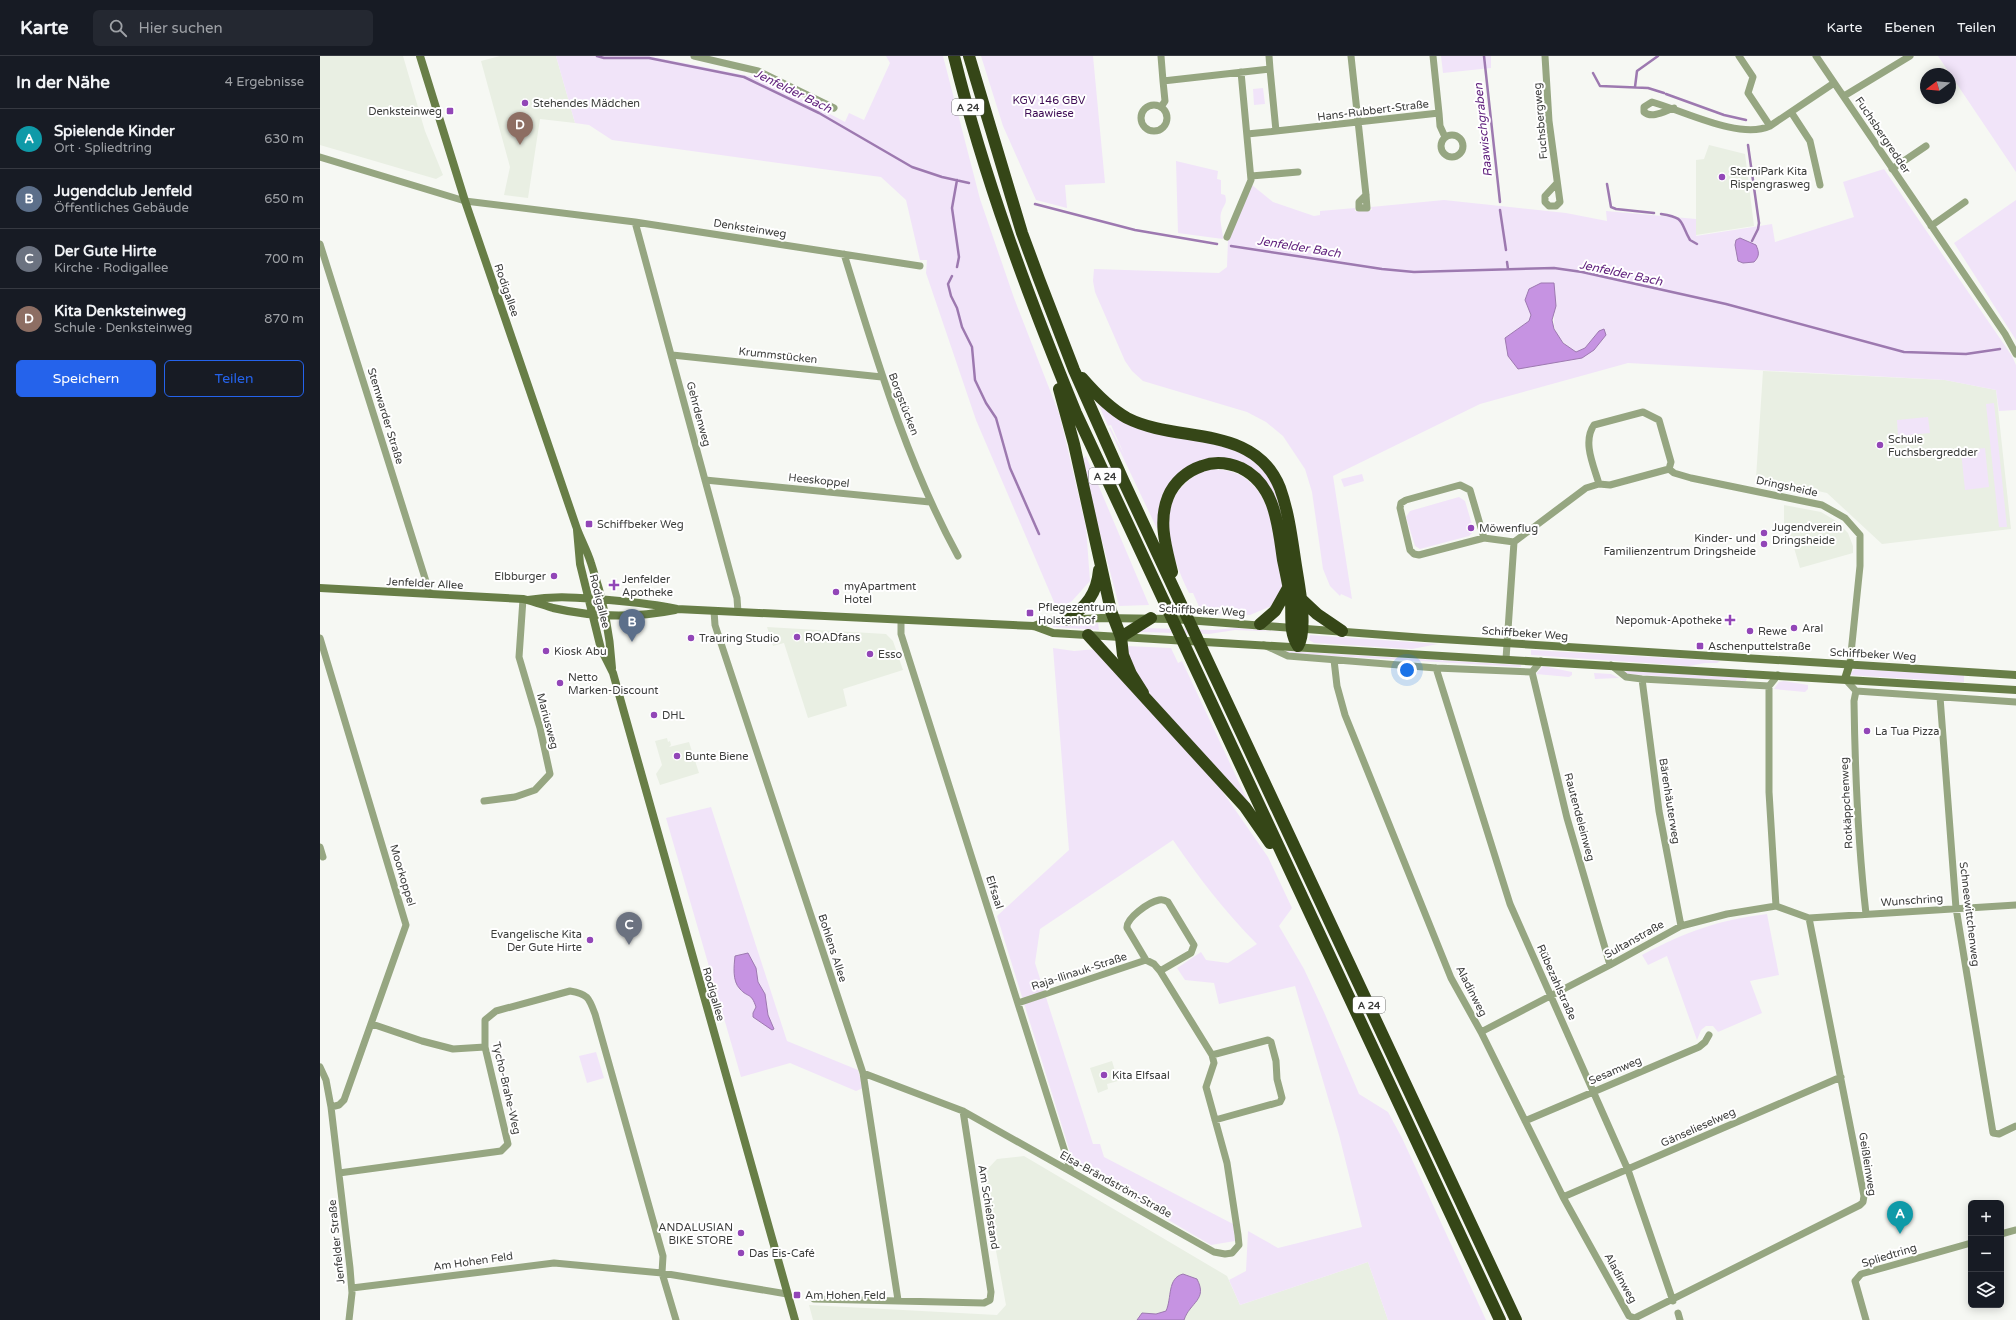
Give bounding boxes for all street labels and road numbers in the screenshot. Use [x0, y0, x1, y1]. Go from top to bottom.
street label: Fuchsbergweg [1531, 82, 1550, 160]
street label: Fuchsbergredder [1852, 95, 1913, 177]
street label: Hans-Rubbert-Straße [1317, 97, 1430, 124]
road number: A 24 [952, 99, 984, 115]
street label: Denksteinweg [713, 216, 787, 241]
street label: Rodigallee [491, 262, 522, 318]
street label: Krummstücken [738, 345, 818, 366]
street label: Stemwarder Straße [365, 366, 406, 466]
street label: Borgstücken [886, 371, 921, 437]
street label: Gehrdenweg [684, 380, 713, 448]
road number: A 24 [1089, 468, 1121, 484]
street label: Heeskoppel [788, 471, 850, 490]
street label: Dringsheide [1755, 474, 1819, 499]
street label: Rodigallee [587, 573, 613, 630]
street label: Jenfelder Allee [386, 575, 464, 592]
street label: Schiffbeker Weg [1158, 602, 1246, 619]
street label: Schiffbeker Weg [1481, 624, 1569, 643]
street label: Schiffbeker Weg [1829, 646, 1917, 663]
street label: Mariusweg [534, 692, 561, 751]
street label: Bärenhäuterweg [1656, 757, 1683, 845]
street label: Rotkäppchenweg [1838, 757, 1855, 849]
street label: Rautendeleinweg [1561, 771, 1598, 863]
street label: Moorkoppel [387, 843, 418, 907]
street label: Schneewittchenweg [1957, 861, 1982, 967]
street label: Elfsaal [983, 874, 1006, 910]
street label: Wunschring [1880, 892, 1944, 909]
street label: Bohlens Allee [815, 912, 850, 984]
street label: Sultanstraße [1602, 918, 1666, 961]
street label: Rübezahlstraße [1534, 942, 1579, 1022]
street label: Raja-Ilinauk-Straße [1030, 950, 1129, 993]
street label: Aladinweg [1453, 964, 1490, 1019]
street label: Rodigallee [700, 966, 727, 1022]
road number: A 24 [1353, 997, 1385, 1013]
street label: Tycho-Brahe-Weg [490, 1041, 524, 1136]
street label: Sesamweg [1587, 1053, 1644, 1087]
street label: Gänselieselweg [1659, 1105, 1738, 1150]
street label: Geißleinweg [1856, 1131, 1879, 1197]
street label: Elsa-Brändström-Straße [1058, 1148, 1174, 1221]
street label: Am Schießstand [975, 1164, 1002, 1250]
street label: Jenfelder Straße [326, 1199, 347, 1285]
street label: Spliedtring [1860, 1241, 1918, 1270]
street label: Am Hohen Feld [432, 1249, 514, 1274]
street label: Aladinweg [1602, 1251, 1640, 1306]

